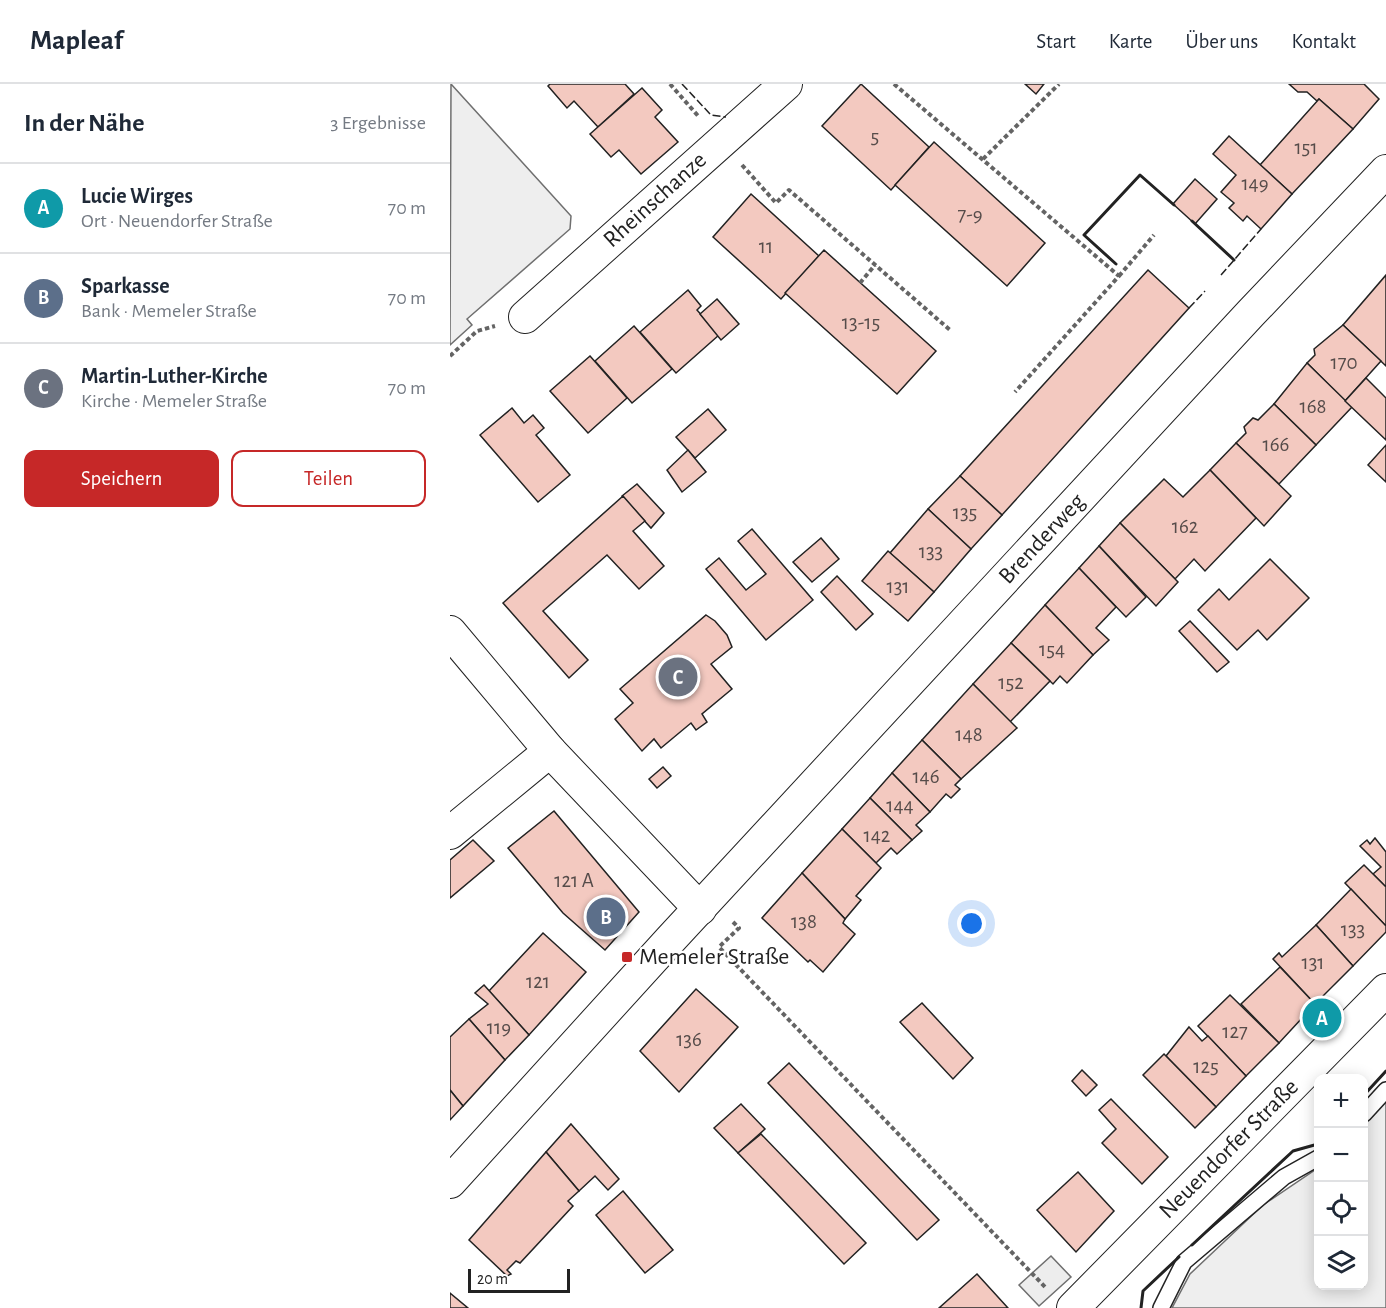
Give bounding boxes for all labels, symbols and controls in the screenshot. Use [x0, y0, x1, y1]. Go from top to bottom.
text: Mapleaf [30, 27, 123, 55]
text: Start [1036, 31, 1076, 52]
text: Karte [1109, 31, 1152, 52]
text: Über uns [1185, 31, 1258, 52]
text: Kontakt [1291, 31, 1356, 52]
text: In der Nähe [24, 110, 144, 136]
text: 3 Ergebnisse [330, 113, 426, 133]
house number: 5 [871, 126, 879, 147]
house number: 151 [1294, 137, 1318, 158]
street label: Rheinschanze [599, 148, 711, 252]
house number: 149 [1241, 173, 1269, 194]
text: Lucie Wirges [81, 185, 193, 207]
text: A [38, 198, 50, 218]
text: 70 m [388, 198, 426, 218]
house number: 7-9 [957, 204, 983, 225]
text: Ort · Neuendorfer Straße [81, 211, 273, 231]
house number: 11 [759, 236, 773, 257]
text: Sparkasse [81, 275, 170, 297]
text: B [38, 288, 49, 308]
text: 70 m [388, 288, 426, 308]
text: Bank · Memeler Straße [81, 301, 257, 321]
house number: 13-15 [842, 312, 880, 333]
house number: 170 [1330, 352, 1358, 373]
text: Martin-Luther-Kirche [81, 365, 268, 387]
text: C [38, 378, 49, 398]
text: 70 m [388, 378, 426, 398]
text: Kirche · Memeler Straße [81, 391, 267, 411]
house number: 168 [1299, 396, 1327, 417]
house number: 166 [1263, 434, 1289, 455]
button: Speichern [24, 450, 219, 507]
button: Teilen [231, 450, 426, 507]
street label: Brenderweg [994, 489, 1090, 589]
house number: 135 [953, 502, 977, 523]
house number: 162 [1172, 516, 1198, 537]
house number: 133 [919, 541, 943, 562]
house number: 131 [886, 576, 910, 597]
house number: 154 [1039, 639, 1065, 660]
pin: C [658, 654, 698, 700]
house number: 152 [998, 672, 1024, 693]
house number: 148 [955, 724, 983, 745]
house number: 146 [912, 766, 940, 787]
house number: 144 [886, 795, 914, 816]
house number: 142 [864, 825, 890, 846]
house number: 121 A [554, 870, 594, 891]
pin: B [586, 894, 626, 940]
your location [957, 909, 986, 938]
house number: 138 [791, 911, 817, 932]
house number: 133 [1341, 919, 1365, 940]
place label: Memeler Straße [639, 945, 789, 969]
marker: Memeler Straße [620, 950, 634, 964]
house number: 131 [1301, 952, 1325, 973]
house number: 121 [526, 971, 550, 992]
pin: A [1302, 996, 1342, 1040]
house number: 119 [487, 1017, 511, 1038]
house number: 127 [1222, 1021, 1248, 1042]
house number: 136 [676, 1029, 702, 1050]
house number: 125 [1193, 1056, 1219, 1077]
map controls [1314, 1074, 1368, 1290]
button: + [1314, 1074, 1368, 1128]
street label: Neuendorfer Straße [1155, 1075, 1303, 1223]
button: − [1314, 1128, 1368, 1182]
button: locate [1314, 1182, 1368, 1236]
button: layers [1314, 1236, 1368, 1290]
scale bar [468, 1266, 570, 1294]
text: 20 m [477, 1271, 508, 1287]

